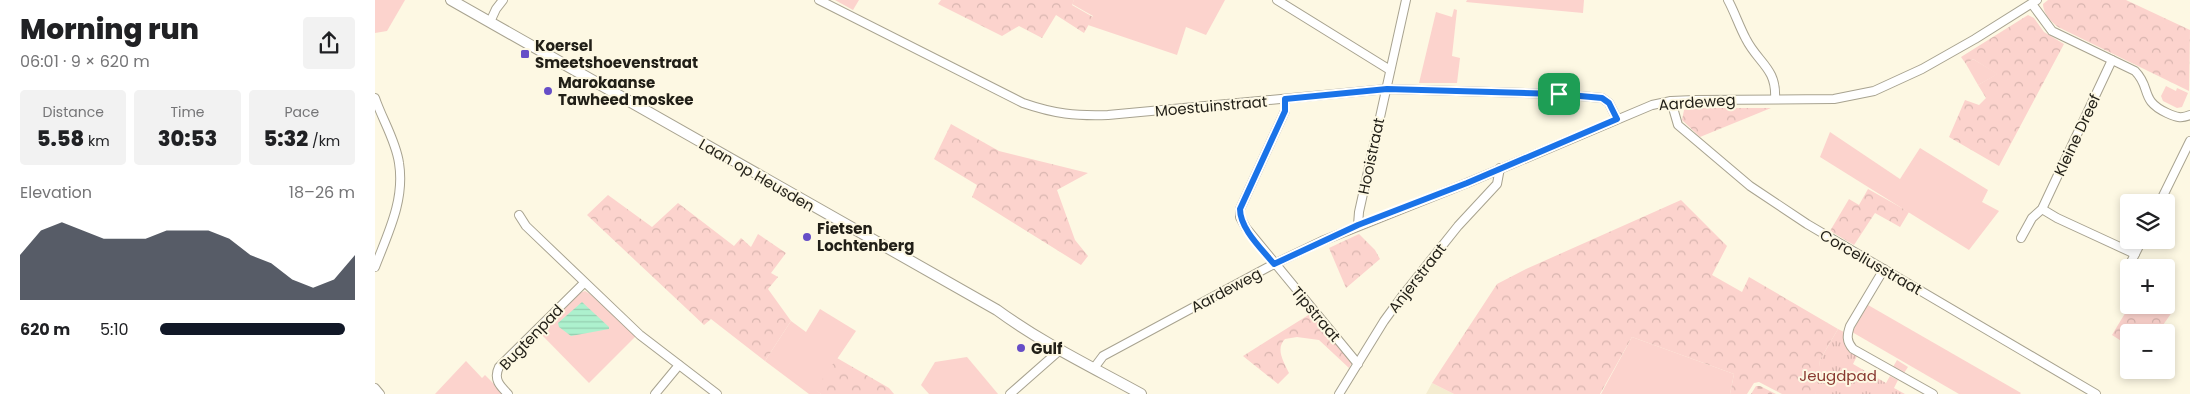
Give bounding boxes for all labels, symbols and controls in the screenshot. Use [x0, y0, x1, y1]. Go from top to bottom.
text: Morning run [20, 10, 199, 49]
button: share [303, 17, 355, 69]
place label: Koersel Smeetshoevenstraat [535, 35, 698, 73]
marker: Koersel Smeetshoevenstraat [519, 48, 531, 60]
text: 06:01 · 9 × 620 m [20, 50, 150, 73]
place label: Marokaanse Tawheed moskee [558, 72, 694, 110]
pin [1538, 73, 1580, 115]
icon: arrive [1545, 80, 1573, 108]
marker: Marokaanse Tawheed moskee [542, 85, 554, 97]
street label: Aardeweg [1658, 89, 1736, 115]
street label: Kleine Dreef [2049, 90, 2105, 179]
street label: Moestuinstraat [1154, 91, 1268, 121]
text: Distance [42, 102, 104, 122]
text: Time [170, 102, 205, 122]
text: Pace [284, 102, 319, 122]
street label: Hooistraat [1353, 116, 1389, 196]
text: 5.58 [37, 124, 84, 153]
text: 30:53 [158, 124, 217, 153]
text: 5:32 [263, 124, 308, 153]
text: km [84, 131, 110, 151]
text: /km [308, 131, 340, 151]
street label: Laan op Heusden [695, 133, 819, 217]
text: Elevation [20, 181, 92, 204]
text: 18–26 m [289, 181, 355, 204]
map controls [2120, 194, 2175, 379]
button: layers [2120, 194, 2175, 249]
place label: Fietsen Lochtenberg [817, 218, 914, 256]
street label: Corceliusstraat [1816, 224, 1926, 300]
marker: Fietsen Lochtenberg [801, 231, 813, 243]
street label: Anjerstraat [1383, 239, 1451, 317]
button: + [2120, 259, 2175, 314]
street label: Aardeweg [1187, 263, 1265, 317]
street label: Tipstraat [1287, 282, 1345, 346]
street label: Bugtenpad [494, 300, 568, 374]
text: 620 m [20, 318, 70, 341]
text: 5:10 [100, 318, 129, 341]
button: − [2120, 324, 2175, 379]
place label: Gulf [1031, 338, 1063, 359]
marker: Gulf [1015, 342, 1027, 354]
park label: Jeugdpad [1799, 365, 1877, 386]

